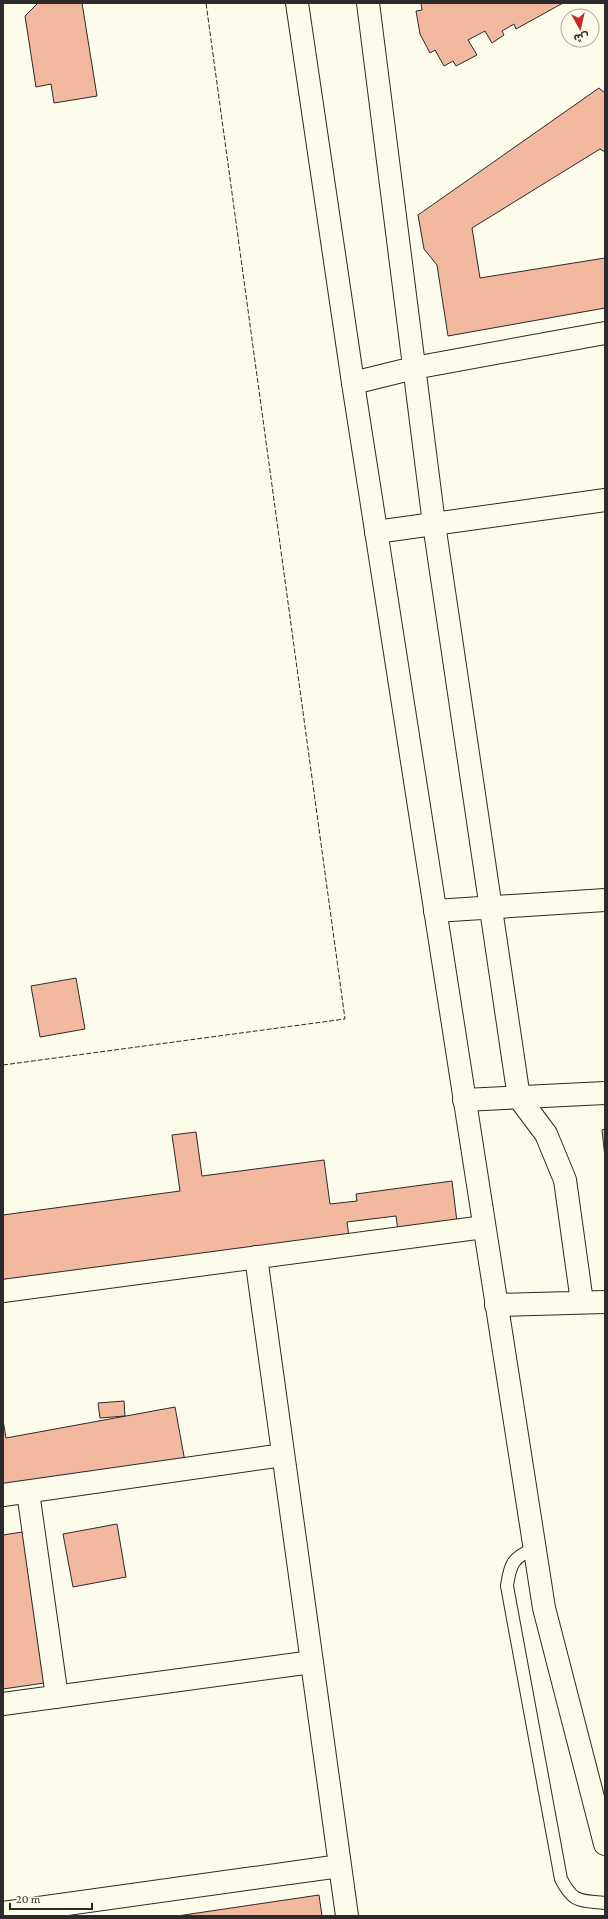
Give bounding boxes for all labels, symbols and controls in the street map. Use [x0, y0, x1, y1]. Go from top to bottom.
north arrow [560, 8, 600, 48]
text: ش [573, 30, 590, 45]
scale bar [10, 1885, 92, 1911]
text: 20 m [16, 1892, 41, 1906]

